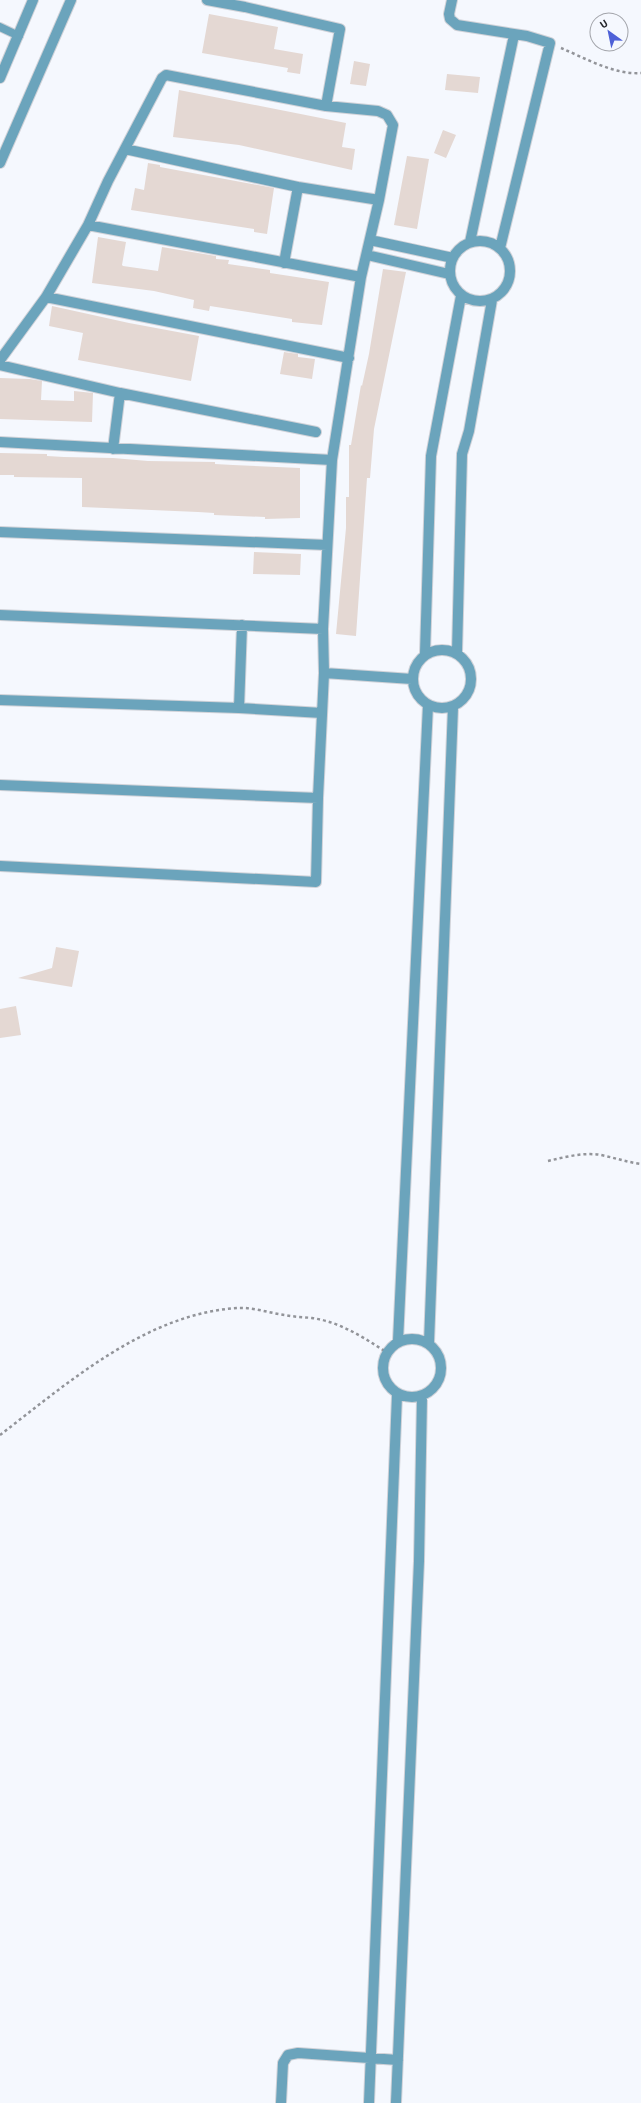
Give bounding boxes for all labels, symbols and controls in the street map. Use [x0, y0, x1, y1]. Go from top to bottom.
north arrow [589, 12, 629, 52]
text: U [597, 16, 611, 32]

